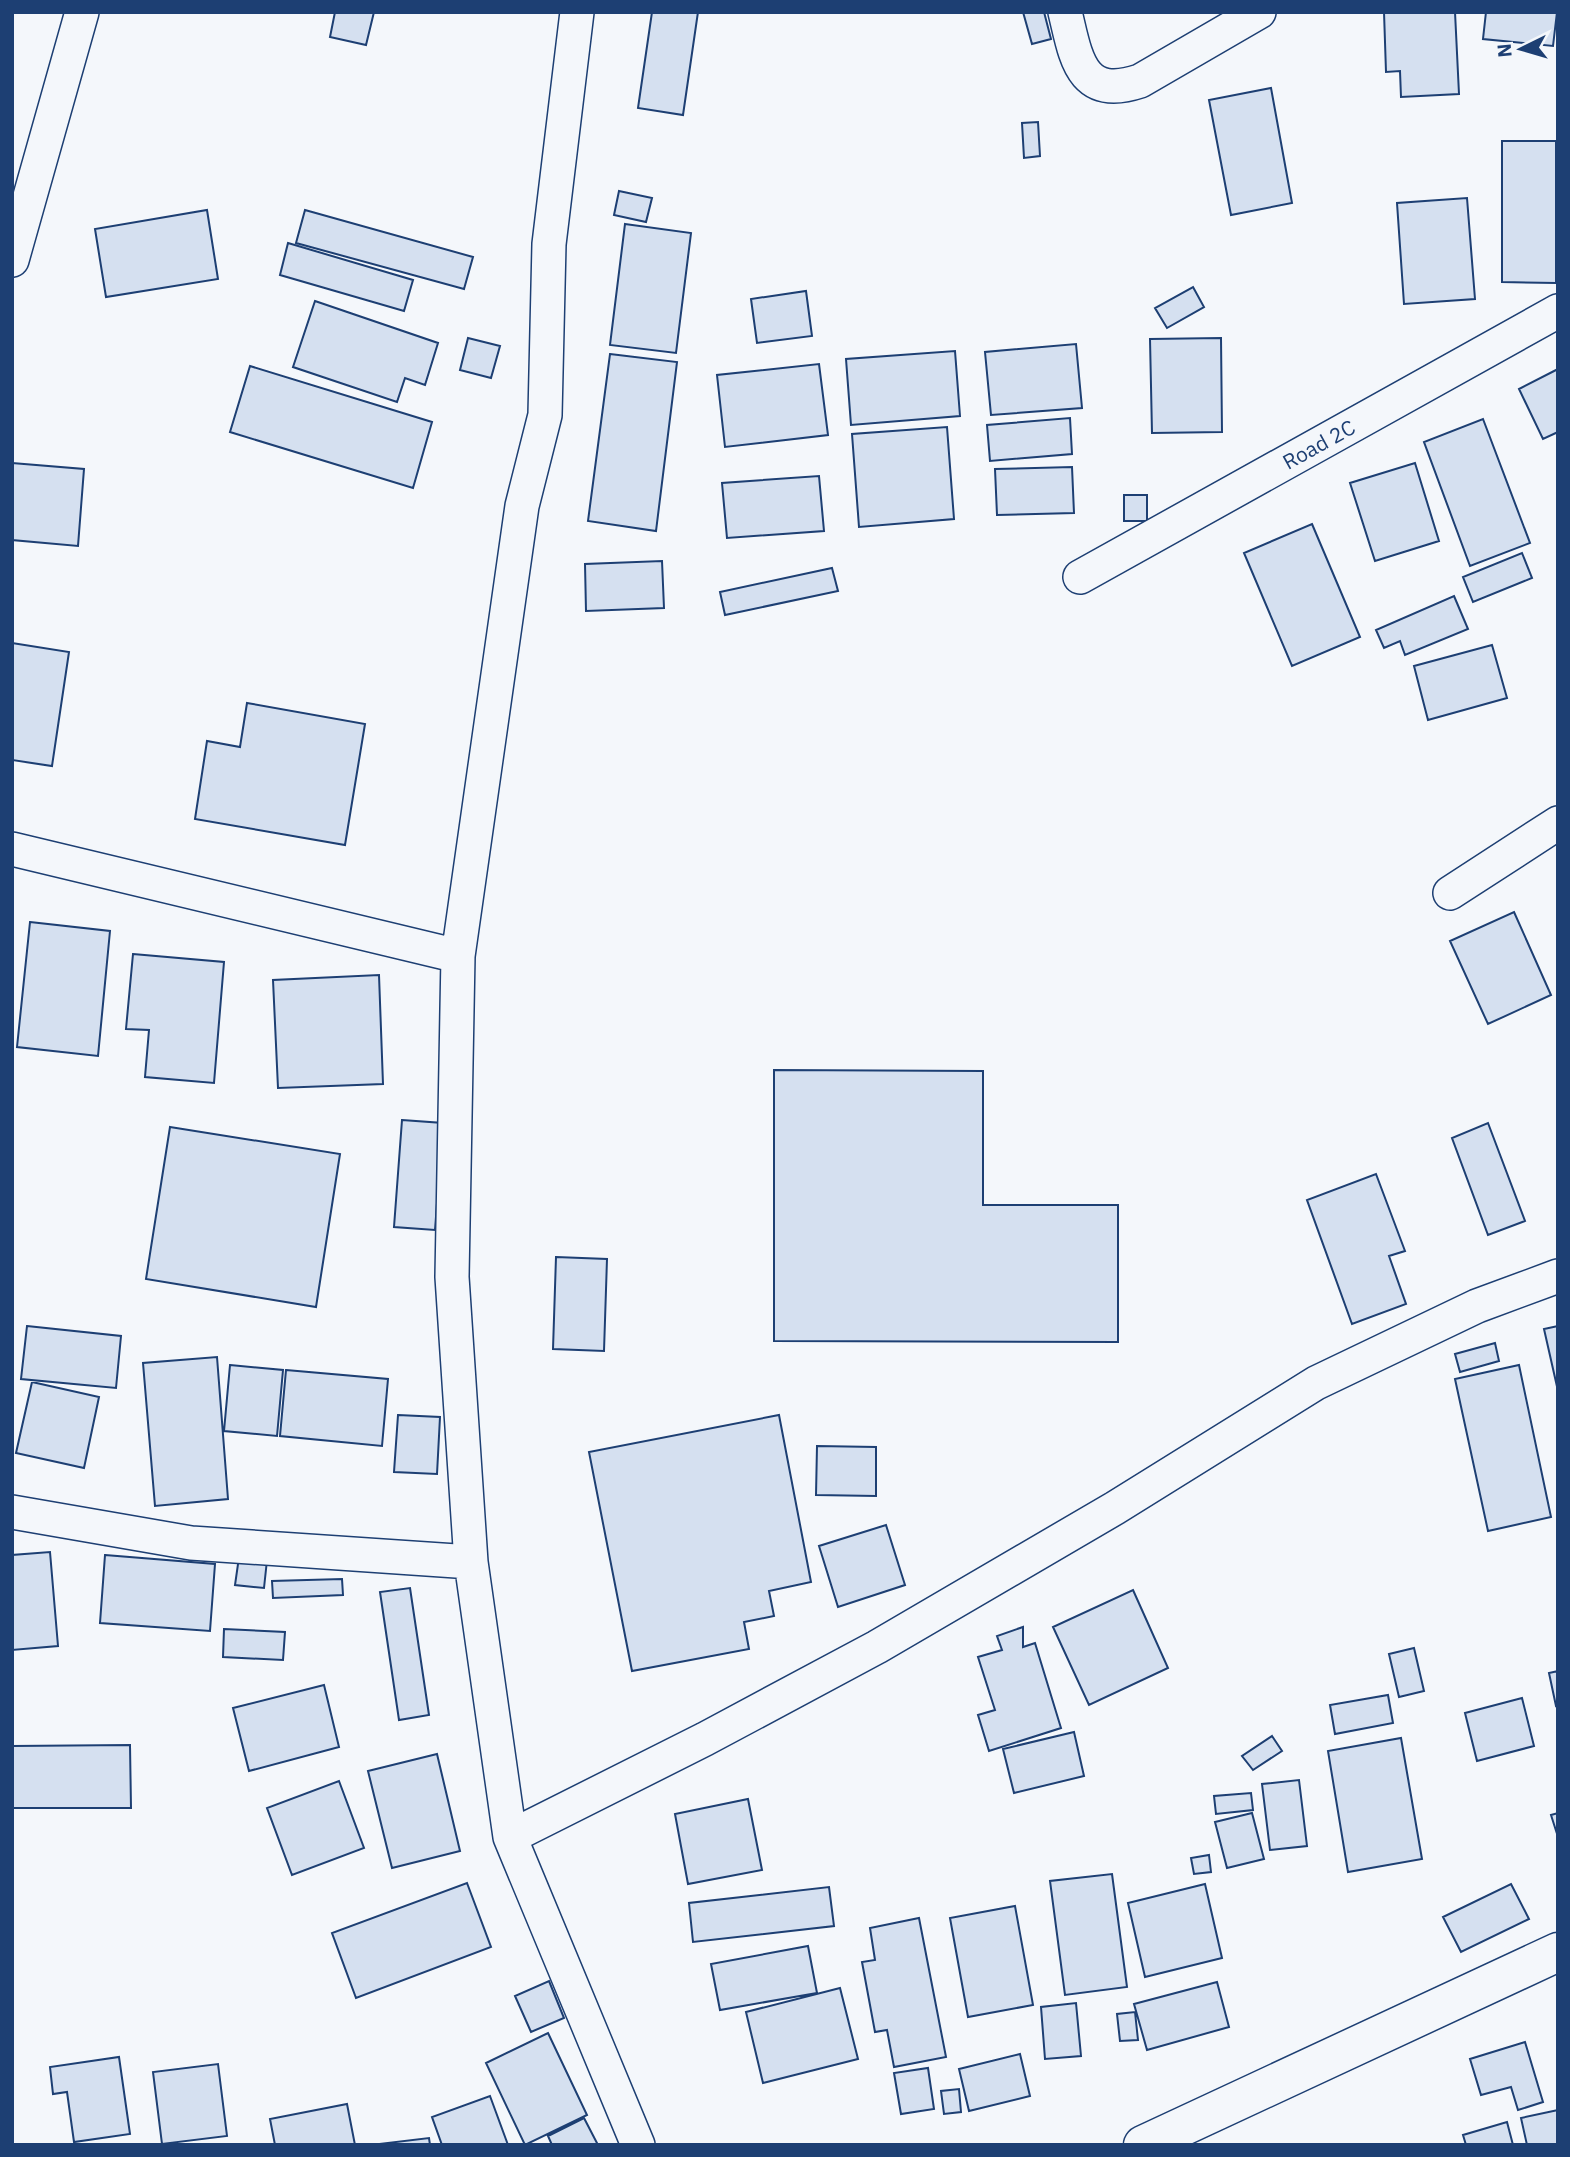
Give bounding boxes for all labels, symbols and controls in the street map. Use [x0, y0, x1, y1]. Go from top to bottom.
north arrow [1486, 14, 1556, 84]
text: N [1492, 43, 1517, 58]
street label: Road 2C [1277, 413, 1360, 475]

